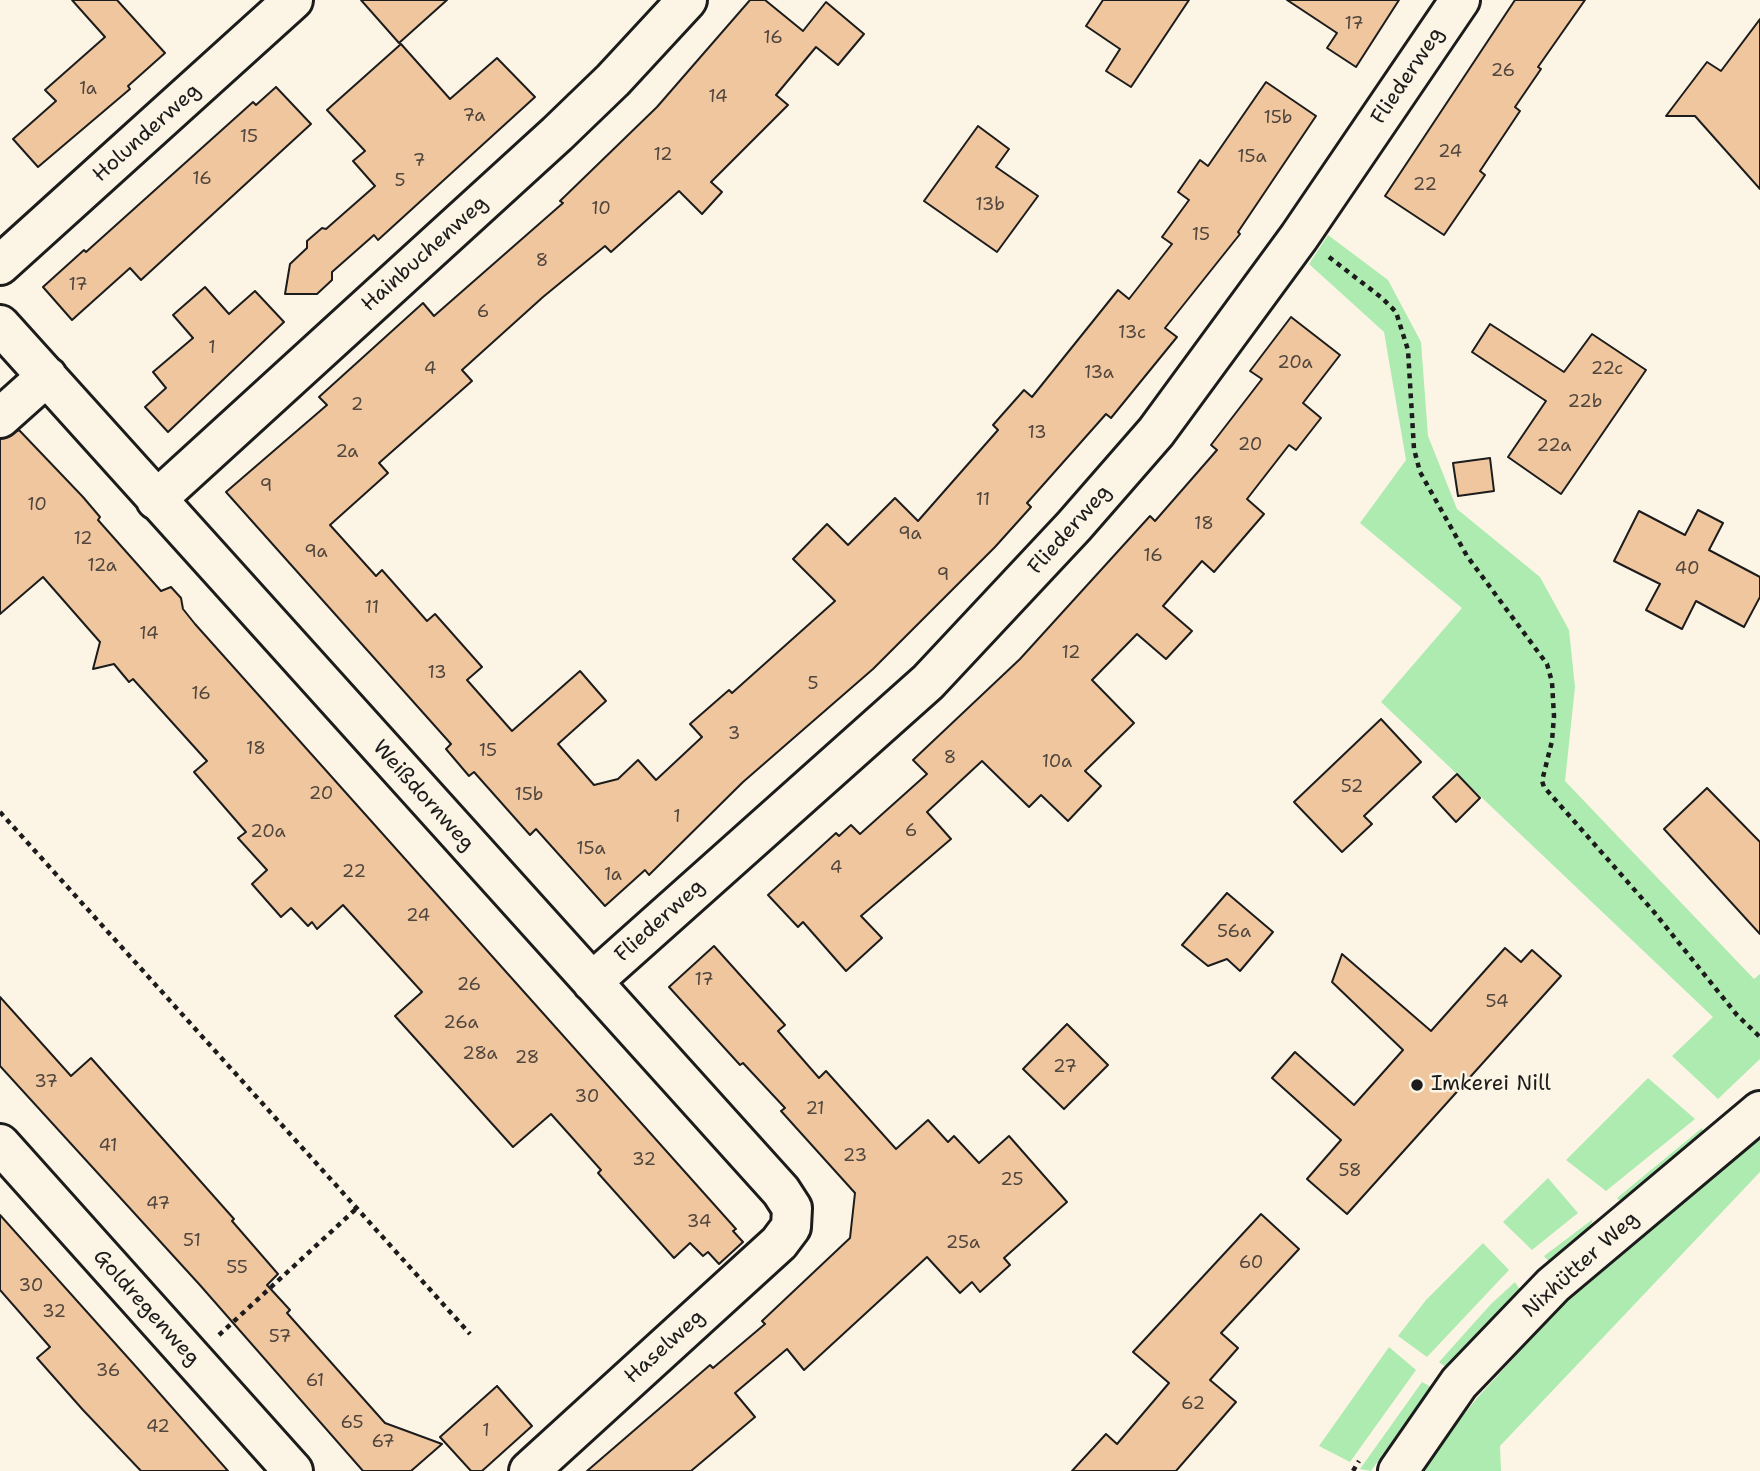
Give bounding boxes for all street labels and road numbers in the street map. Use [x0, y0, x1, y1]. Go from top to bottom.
street label: Fliederweg [1366, 23, 1450, 129]
street label: Holunderweg [88, 78, 206, 188]
street label: Hainbuchenweg [357, 191, 493, 317]
street label: Fliederweg [1023, 480, 1117, 580]
street label: Weißdornweg [367, 735, 479, 857]
street label: Fliederweg [610, 874, 710, 968]
street label: Nixhütter Weg [1518, 1206, 1644, 1324]
street label: Goldregenweg [87, 1245, 205, 1371]
street label: Haselweg [620, 1305, 710, 1389]

